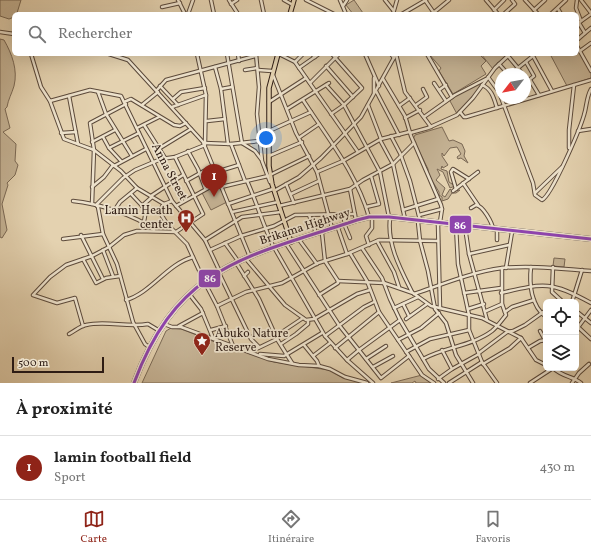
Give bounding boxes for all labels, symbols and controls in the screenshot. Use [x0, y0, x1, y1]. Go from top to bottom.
search box [12, 12, 579, 56]
icon: search [26, 23, 48, 45]
text: Rechercher [58, 24, 132, 45]
north arrow [495, 68, 531, 104]
your location [256, 128, 276, 148]
street label: Anna Street [147, 141, 191, 203]
pin: 1 [201, 164, 227, 197]
place label: Lamin Heath center [105, 203, 173, 233]
street label: Brikama Highway [258, 205, 353, 249]
hospital icon: Lamin Heath center [176, 208, 196, 233]
line badge: 86 [449, 215, 472, 234]
text: 86 [454, 219, 466, 234]
line badge: 86 [198, 269, 221, 288]
text: 86 [204, 272, 216, 287]
map controls [543, 299, 579, 371]
button: locate [543, 299, 579, 335]
place label: Abuko Nature Reserve [215, 326, 289, 356]
place icon: Abuko Nature Reserve [192, 331, 212, 356]
button: layers [543, 335, 579, 371]
scale bar [12, 355, 104, 374]
text: 500 m [18, 356, 48, 371]
text: À proximité [16, 398, 113, 421]
text: lamin football field [54, 448, 191, 469]
text: 1 [26, 459, 32, 477]
text: 430 m [539, 459, 575, 477]
text: Sport [54, 469, 86, 487]
tab: Carte [81, 508, 107, 547]
tab: Itinéraire [268, 508, 314, 547]
tab: Favoris [475, 508, 510, 547]

